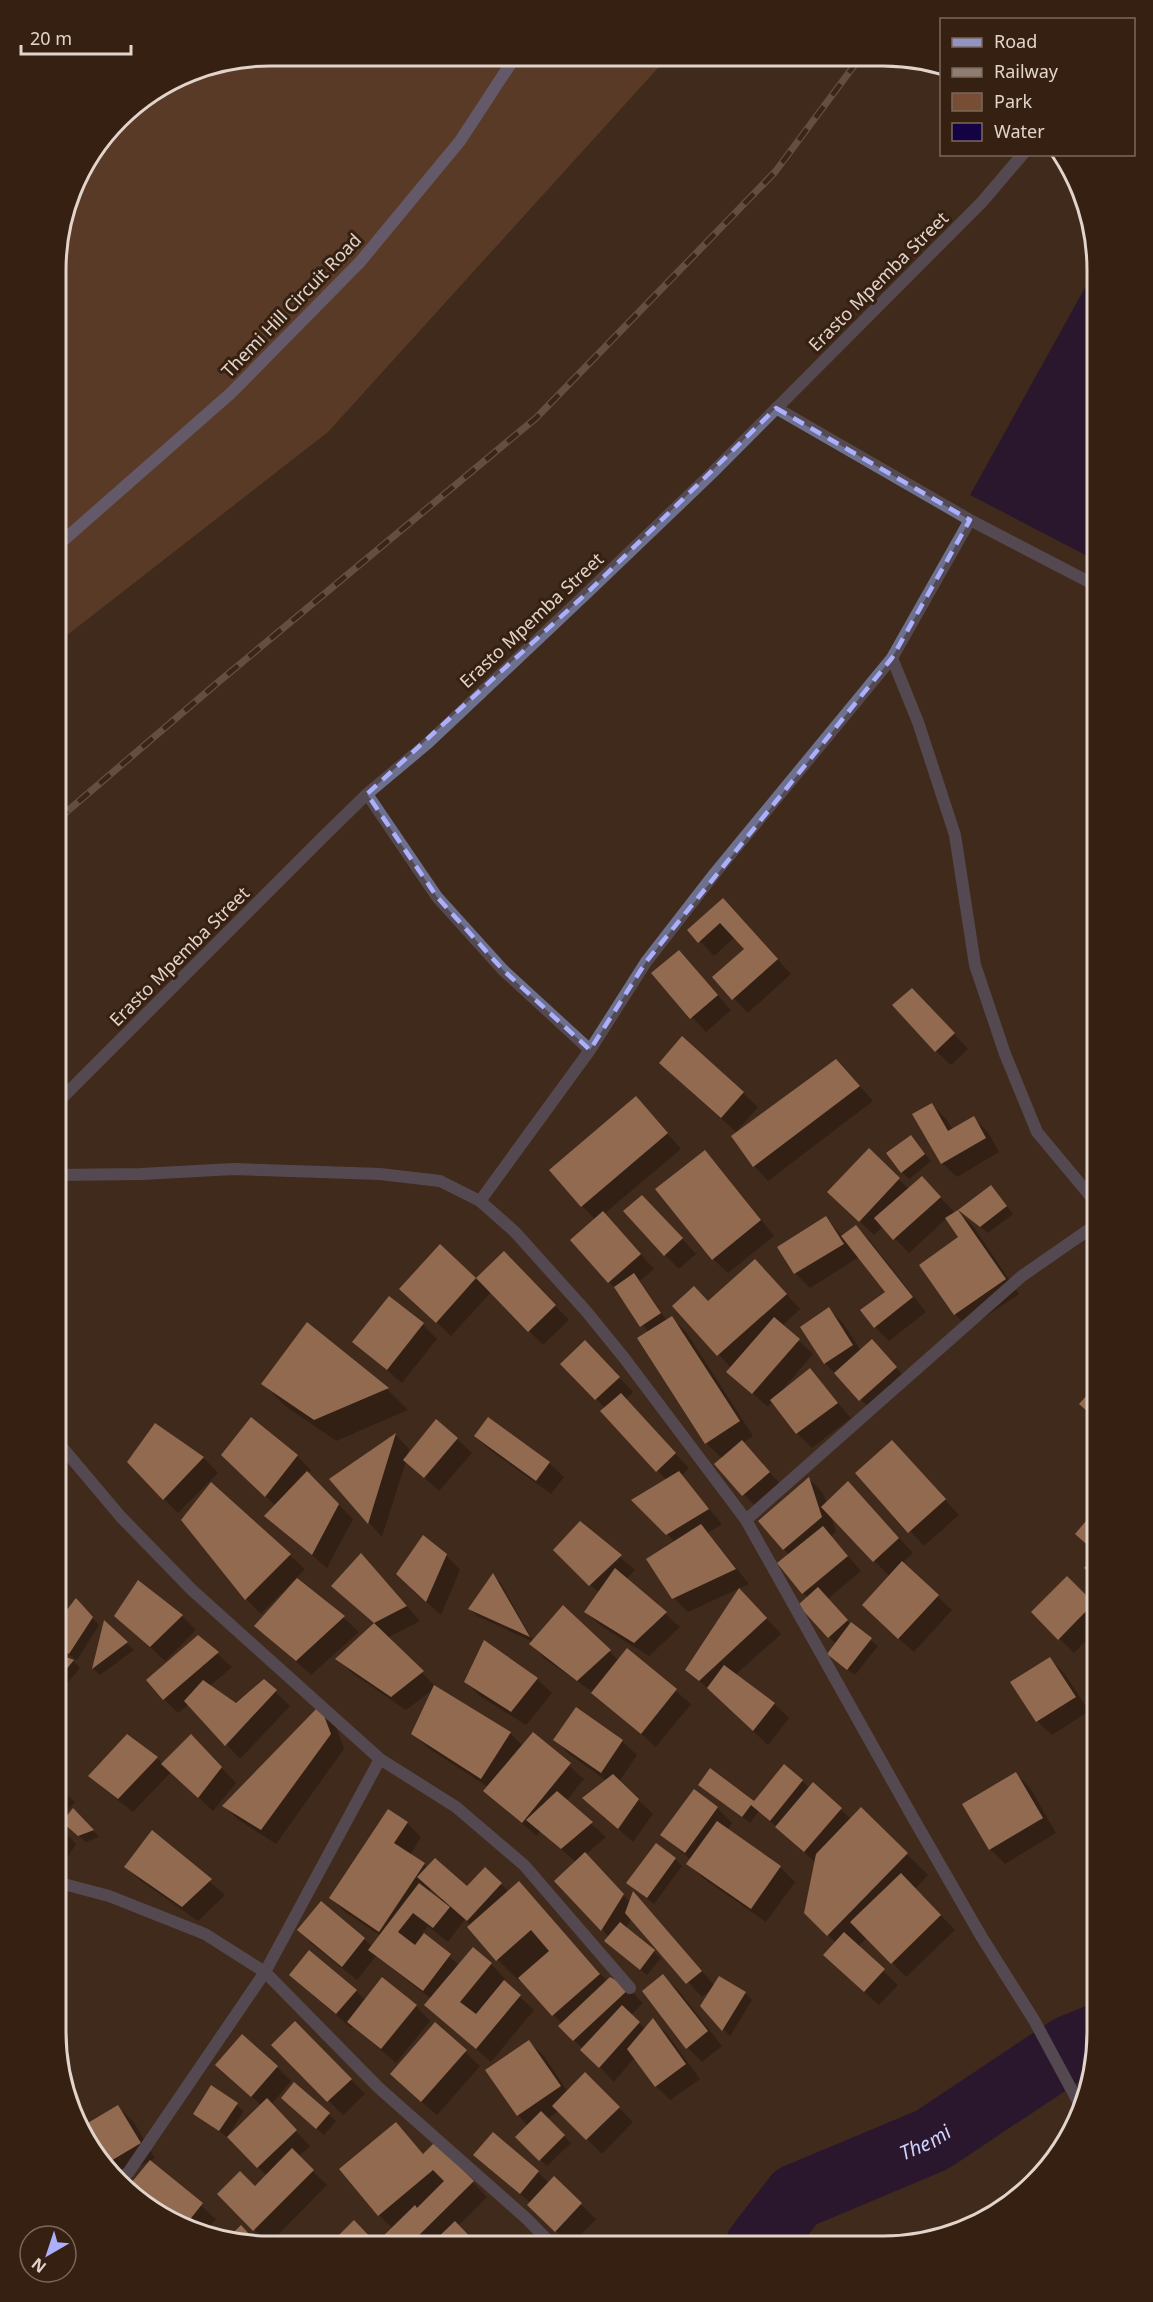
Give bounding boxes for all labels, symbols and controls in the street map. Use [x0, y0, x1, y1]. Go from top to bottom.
scale bar [21, 18, 130, 56]
legend [940, 18, 1135, 156]
text: 20 m [30, 26, 72, 50]
text: Road [994, 29, 1037, 53]
text: Railway [994, 59, 1059, 83]
text: Park [994, 89, 1032, 113]
text: Water [994, 119, 1045, 143]
street label: Erasto Mpemba Street [803, 206, 953, 356]
street label: Themi Hill Circuit Road [216, 228, 366, 382]
street label: Erasto Mpemba Street [454, 547, 608, 693]
street label: Erasto Mpemba Street [104, 881, 254, 1031]
water label: Themi [895, 2117, 957, 2166]
north arrow [18, 2224, 78, 2284]
text: N [27, 2253, 51, 2278]

